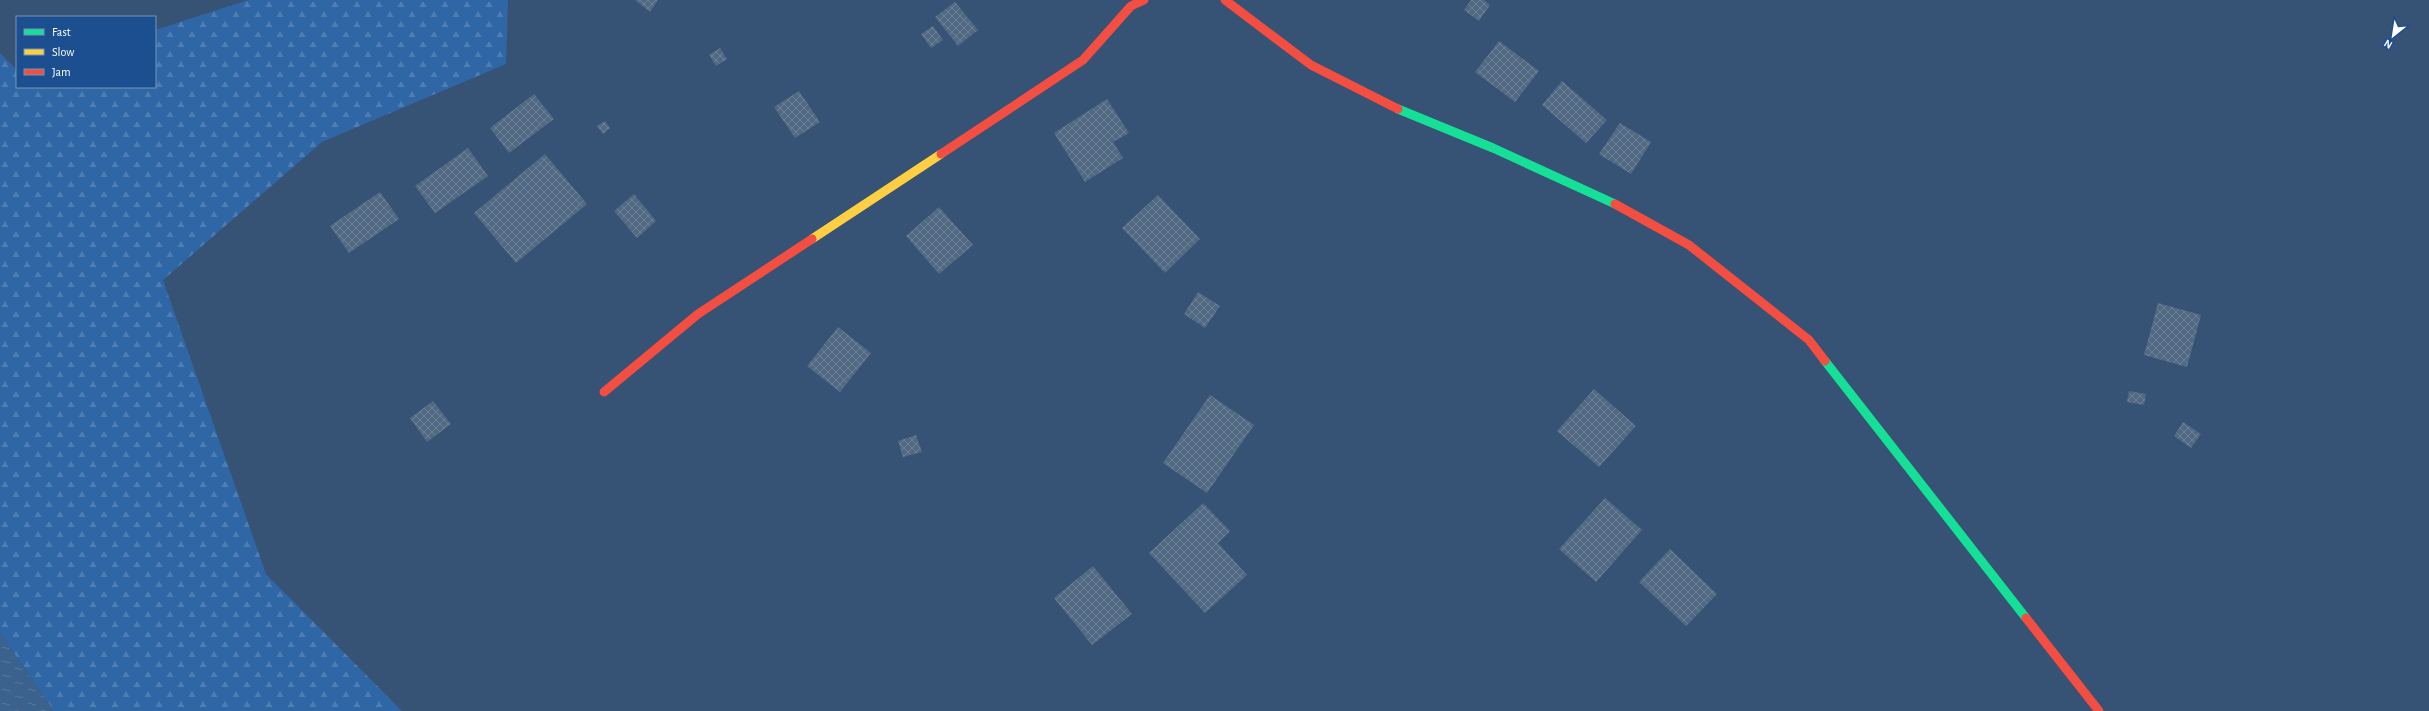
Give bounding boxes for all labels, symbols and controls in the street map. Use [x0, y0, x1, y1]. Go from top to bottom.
legend [16, 16, 156, 88]
north arrow [2373, 16, 2413, 56]
text: Fast [52, 26, 71, 38]
text: N [2382, 38, 2394, 51]
text: Slow [52, 46, 74, 58]
text: Jam [52, 66, 71, 78]

